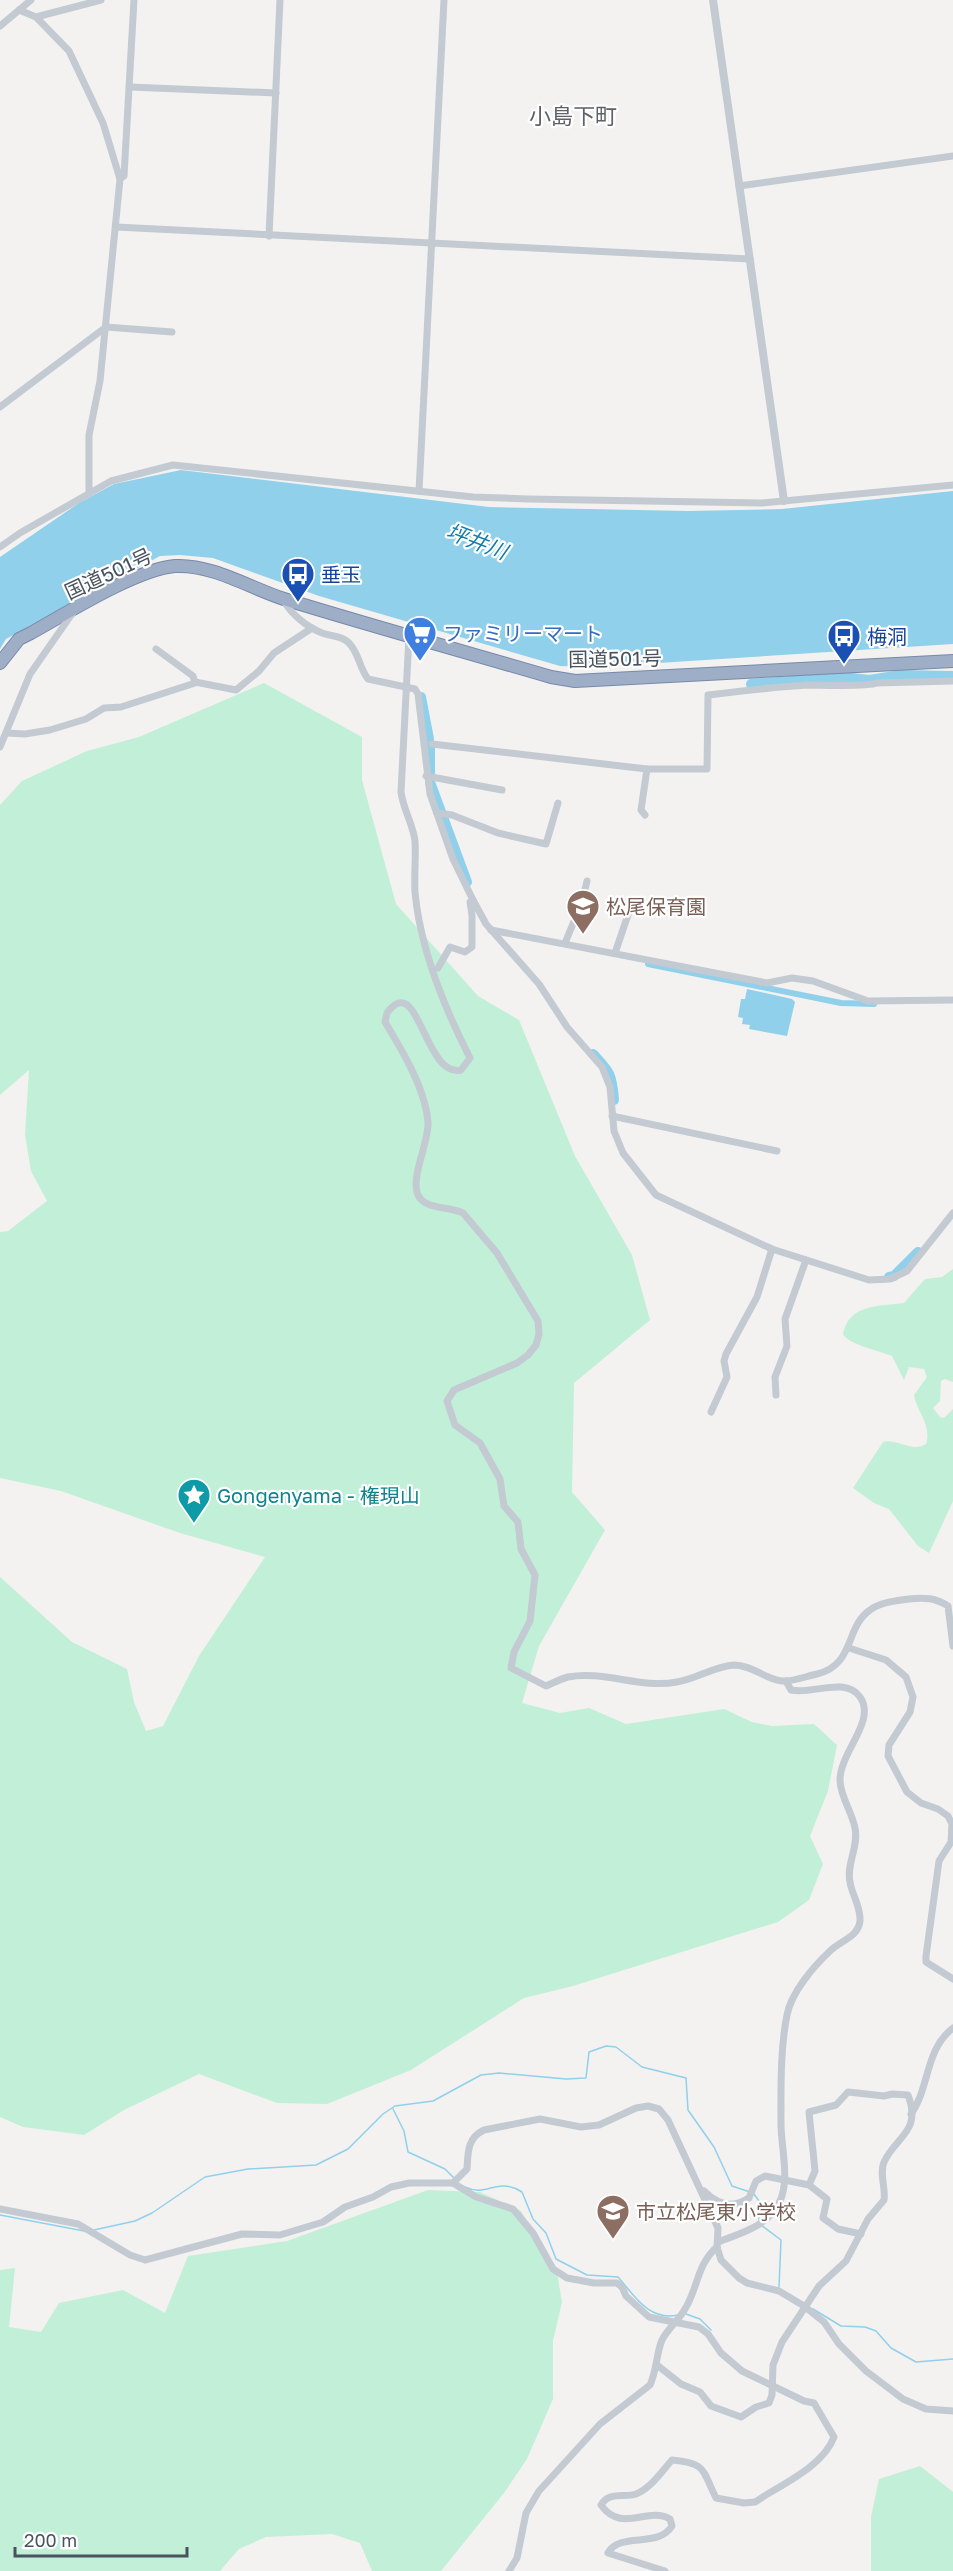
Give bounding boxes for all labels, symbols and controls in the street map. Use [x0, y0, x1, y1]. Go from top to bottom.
district label: 小島下町 [529, 102, 617, 129]
water label: 坪井川 [443, 518, 513, 565]
street label: 国道501号 [60, 542, 156, 604]
bus stop icon: 垂玉 [280, 556, 316, 603]
place label: 垂玉 [321, 562, 361, 586]
supermarket icon: ファミリーマート [402, 615, 438, 662]
bus stop icon: 梅洞 [826, 618, 862, 665]
place label: ファミリーマート [443, 621, 603, 645]
place label: 梅洞 [867, 624, 907, 648]
street label: 国道501号 [568, 645, 662, 671]
school or university icon: 松尾保育園 [565, 888, 601, 935]
place label: 松尾保育園 [606, 894, 706, 918]
place icon: Gongenyama - 権現山 [176, 1477, 212, 1524]
place label: Gongenyama - 権現山 [217, 1483, 420, 1507]
school or university icon: 市立松尾東小学校 [595, 2193, 631, 2240]
place label: 市立松尾東小学校 [636, 2199, 796, 2223]
scale bar [15, 2520, 188, 2558]
text: 200 m [24, 2529, 77, 2551]

